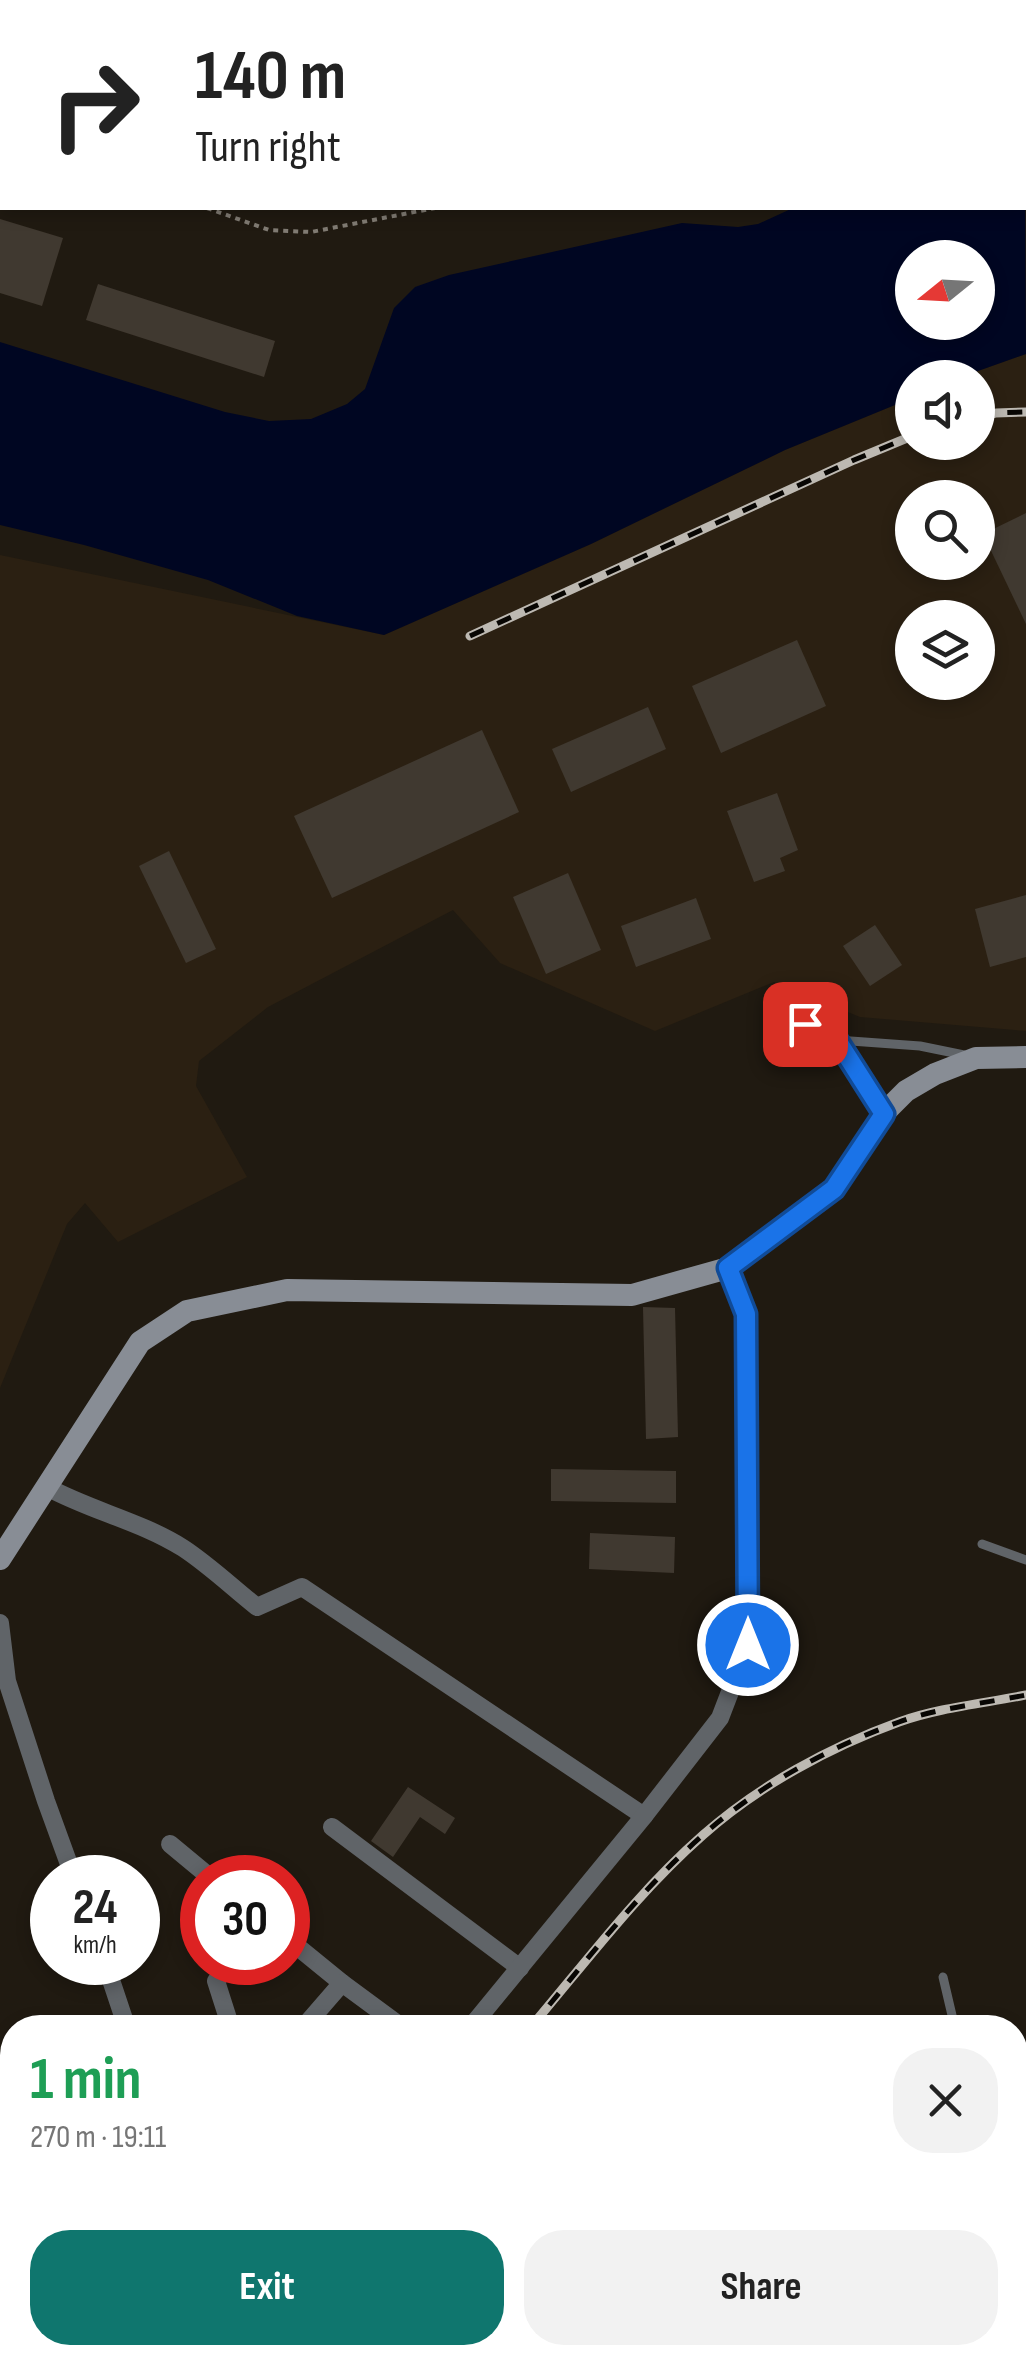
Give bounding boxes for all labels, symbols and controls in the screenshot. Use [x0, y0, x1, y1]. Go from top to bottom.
text: 140 m [195, 35, 346, 119]
icon: right [30, 40, 160, 170]
text: Turn right [195, 120, 341, 175]
north arrow [895, 240, 995, 340]
map controls [895, 240, 995, 700]
button: sound [895, 360, 995, 460]
button: search [895, 480, 995, 580]
button: layers [895, 600, 995, 700]
pin [763, 982, 848, 1067]
icon: arrive [778, 997, 833, 1052]
position arrow [696, 1593, 800, 1697]
speed limit sign: 30 [180, 1855, 310, 1985]
text: 24 [73, 1878, 117, 1938]
text: km/h [73, 1930, 117, 1961]
text: 1 min [30, 2044, 142, 2116]
button: close [893, 2048, 998, 2153]
text: 270 m · 19:11 [30, 2118, 166, 2157]
button: Exit [30, 2230, 504, 2345]
button: Share [524, 2230, 998, 2345]

